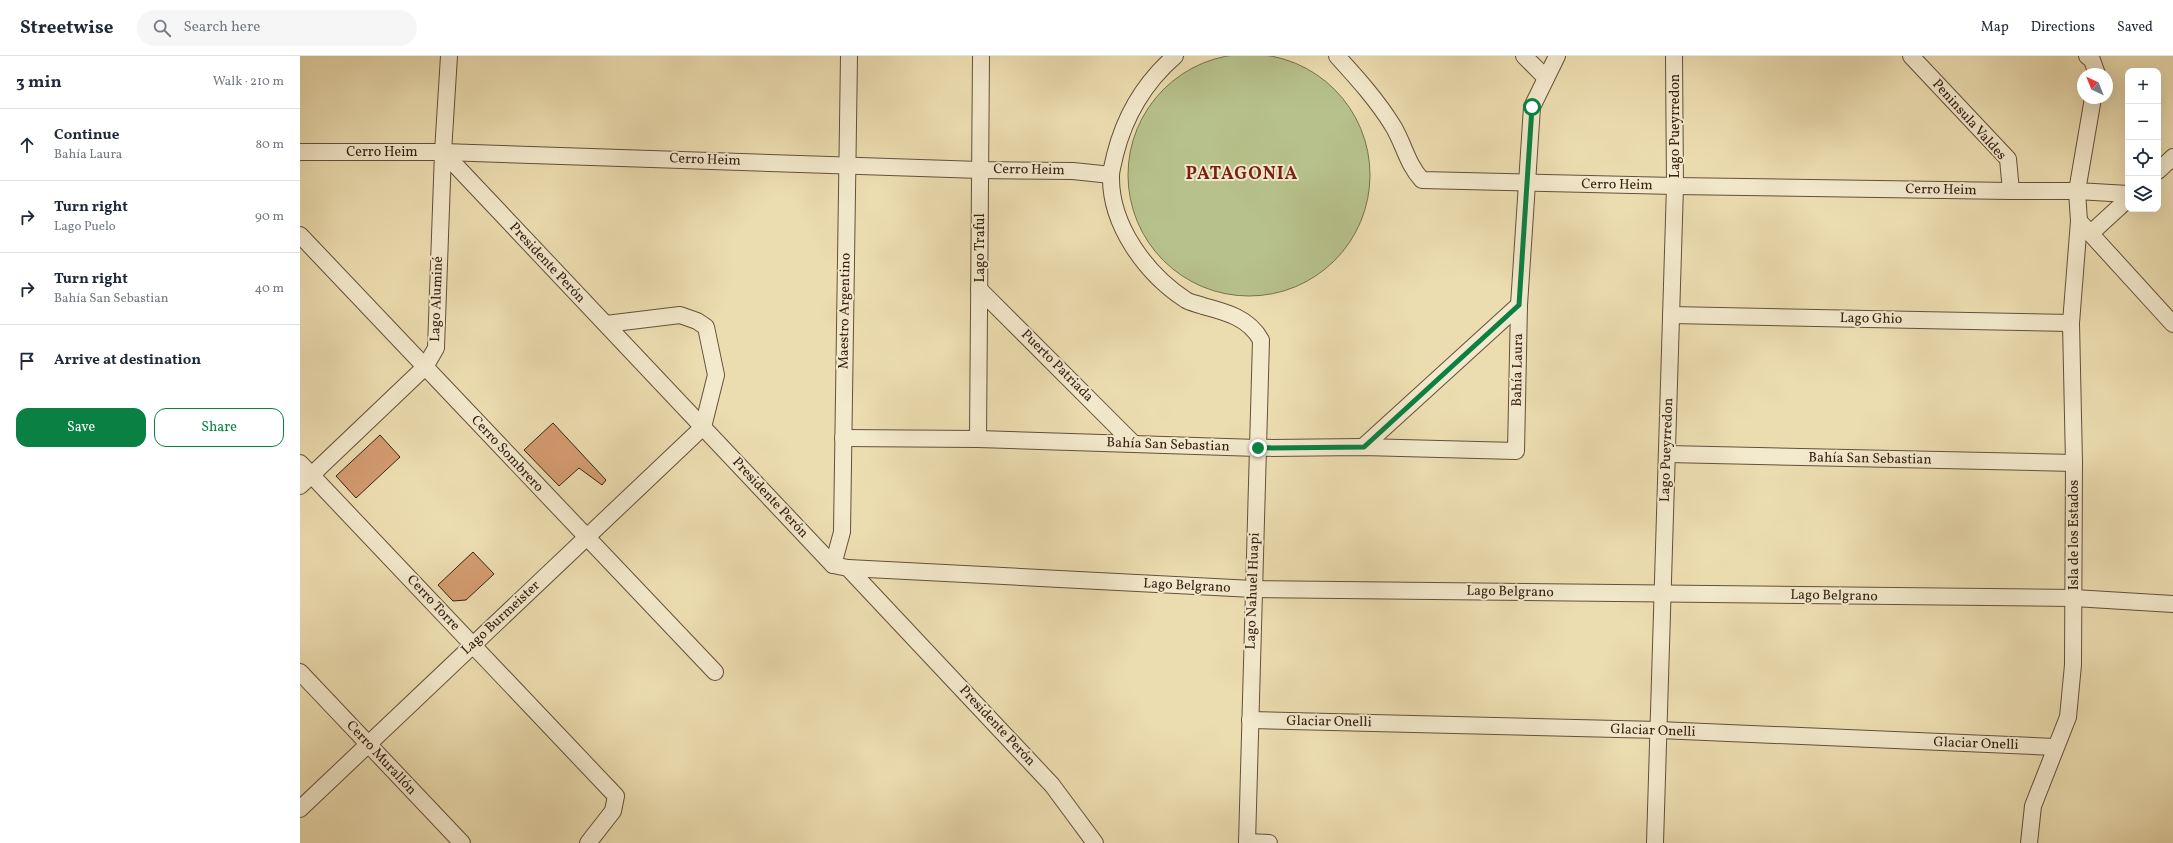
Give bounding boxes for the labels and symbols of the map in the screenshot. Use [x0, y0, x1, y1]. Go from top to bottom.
north arrow [2077, 68, 2113, 104]
street label: Lago Pueyrredon [1666, 74, 1685, 178]
street label: Peninsula Valdes [1928, 75, 2010, 165]
route start [1523, 98, 1541, 116]
street label: Cerro Heim [346, 143, 418, 162]
street label: Cerro Heim [669, 149, 741, 171]
street label: Cerro Heim [993, 160, 1065, 180]
district label: PATAGONIA [1186, 162, 1298, 187]
street label: Cerro Heim [1581, 175, 1653, 195]
street label: Cerro Heim [1905, 180, 1977, 200]
street label: Lago Traful [971, 213, 990, 283]
street label: Presidente Perón [505, 218, 589, 308]
street label: Maestro Argentino [834, 253, 856, 369]
street label: Lago Aluminé [426, 255, 448, 342]
street label: Lago Ghio [1840, 309, 1902, 329]
street label: Puerto Patriada [1017, 326, 1097, 406]
street label: Bahía Laura [1508, 333, 1528, 407]
street label: Lago Pueyrredon [1656, 398, 1678, 502]
street label: Cerro Sombrero [466, 411, 548, 497]
street label: Bahía San Sebastian [1106, 433, 1230, 457]
route end [1249, 439, 1267, 457]
street label: Bahía San Sebastian [1808, 448, 1932, 470]
street label: Presidente Perón [728, 453, 812, 543]
street label: Isla de los Estados [2065, 480, 2084, 590]
street label: Lago Nahuel Huapi [1241, 532, 1265, 650]
street label: Cerro Torre [402, 571, 464, 635]
street label: Lago Belgrano [1143, 574, 1231, 598]
street label: Lago Burmeister [458, 576, 545, 659]
street label: Lago Belgrano [1466, 582, 1554, 602]
street label: Lago Belgrano [1790, 586, 1878, 606]
street label: Presidente Perón [955, 681, 1039, 771]
street label: Glaciar Onelli [1286, 712, 1372, 732]
street label: Cerro Murallón [342, 717, 420, 799]
street label: Glaciar Onelli [1610, 720, 1696, 742]
street label: Glaciar Onelli [1933, 733, 2019, 755]

